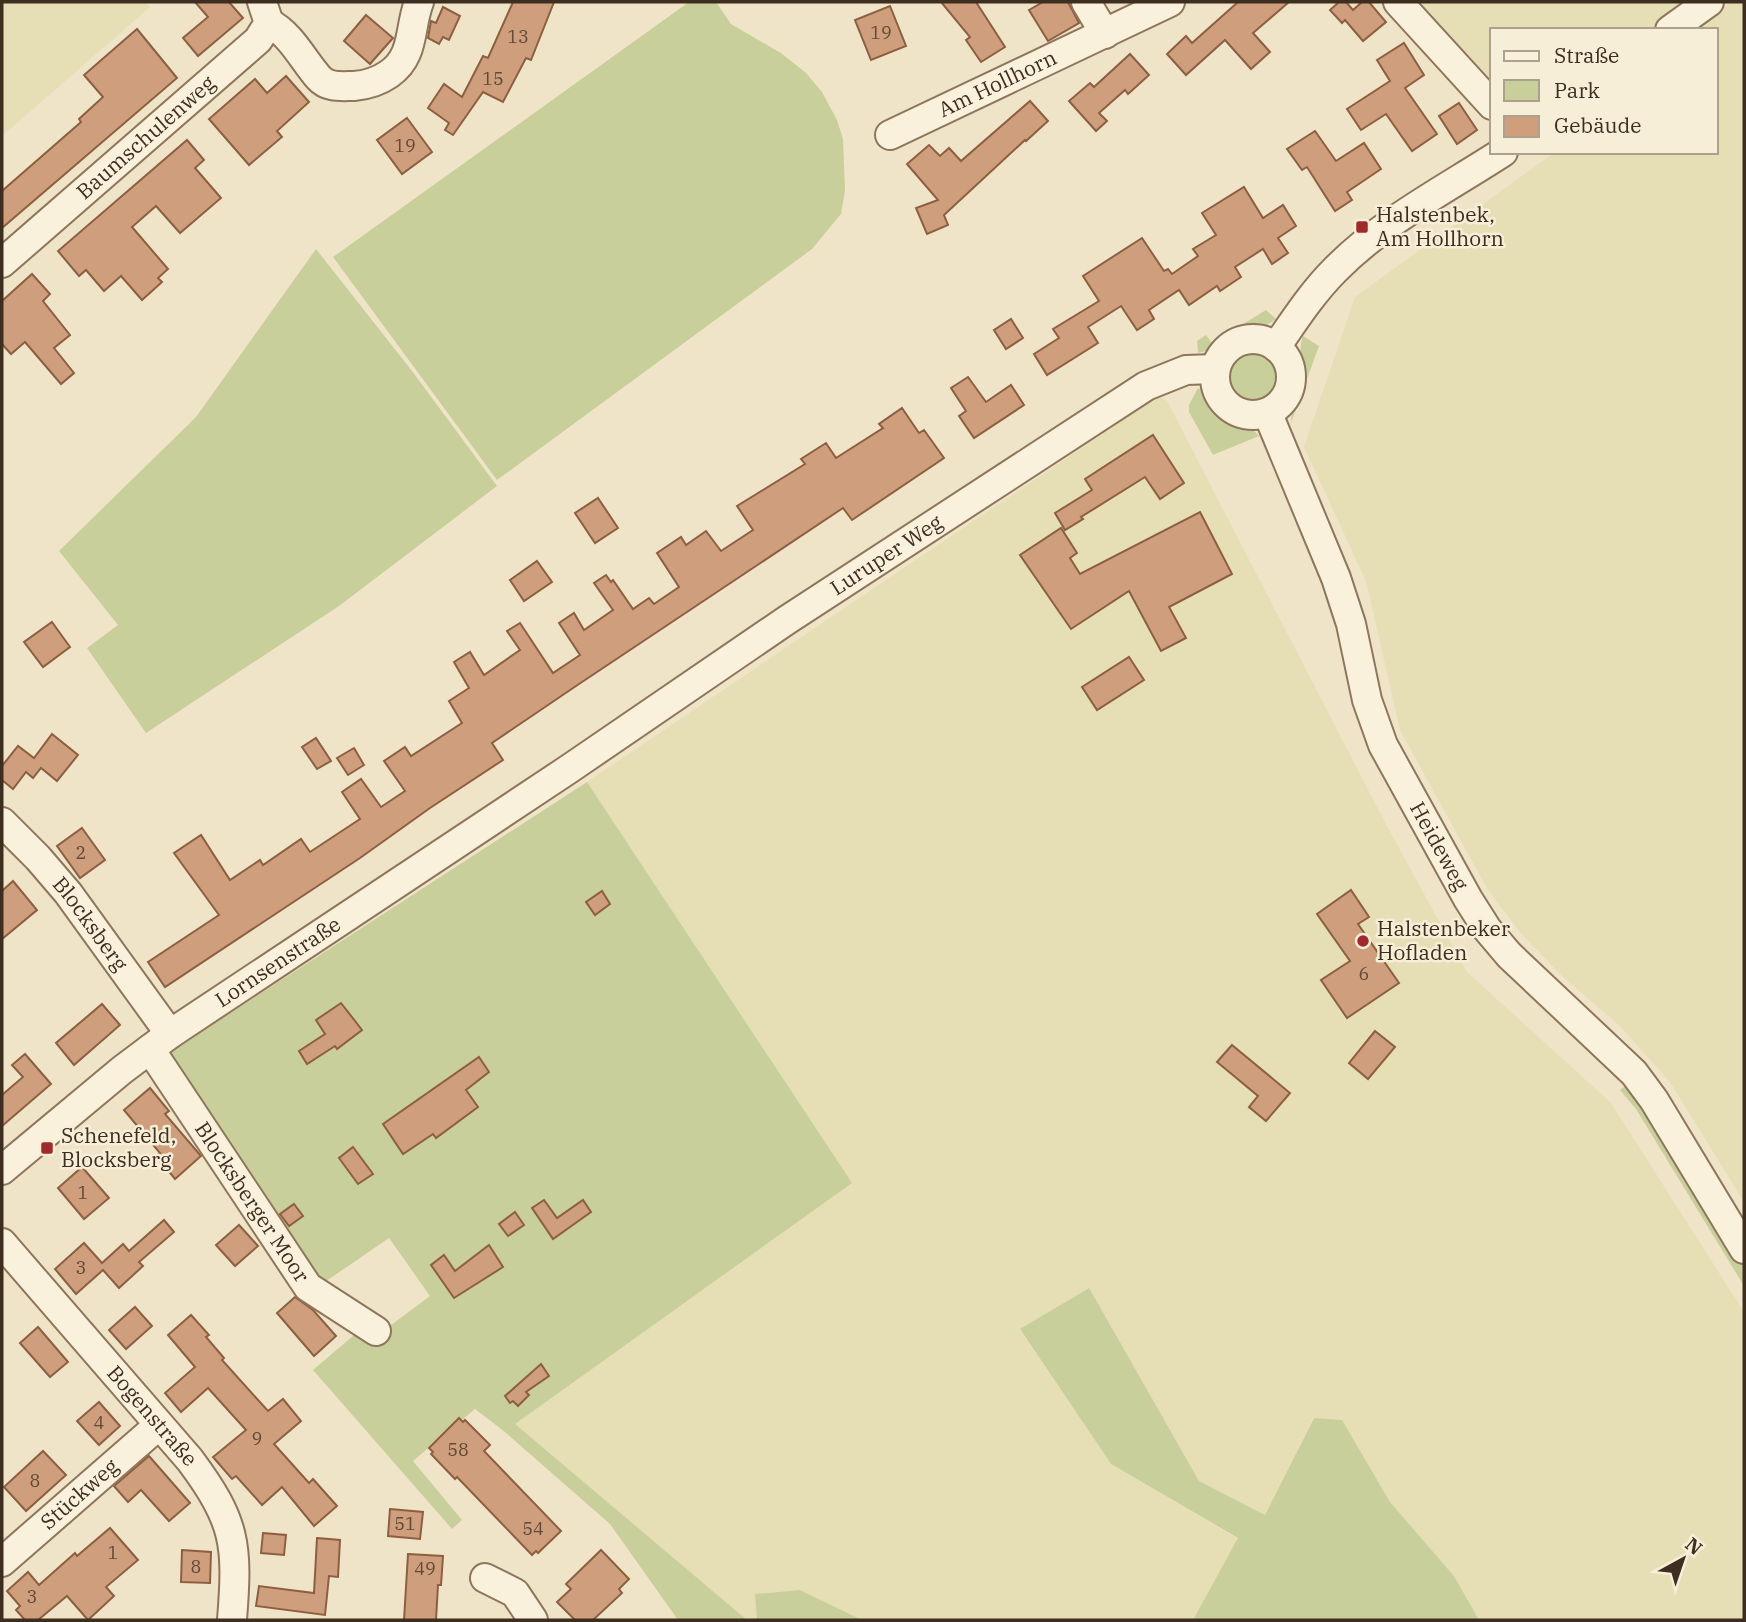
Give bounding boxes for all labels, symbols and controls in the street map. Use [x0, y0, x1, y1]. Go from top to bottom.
house number: 19 [870, 21, 892, 44]
house number: 13 [507, 25, 529, 48]
legend [1490, 28, 1718, 154]
text: Straße [1554, 41, 1619, 69]
street label: Am Hollhorn [933, 43, 1061, 123]
house number: 15 [482, 67, 504, 90]
street label: Baumschulenweg [70, 68, 221, 205]
text: Park [1554, 76, 1601, 104]
text: Gebäude [1554, 111, 1642, 139]
house number: 19 [394, 134, 416, 157]
place label: Halstenbek, Am Hollhorn [1376, 200, 1504, 252]
marker: Halstenbek, Am Hollhorn [1354, 219, 1370, 235]
street label: Luruper Weg [824, 507, 948, 601]
street label: Heideweg [1404, 796, 1476, 896]
house number: 2 [76, 841, 86, 864]
street label: Blocksberg [47, 870, 135, 977]
street label: Lornsenstraße [209, 910, 346, 1013]
place label: Halstenbeker Hofladen [1377, 914, 1511, 966]
marker: Halstenbeker Hofladen [1355, 933, 1371, 949]
house number: 6 [1359, 962, 1369, 985]
street label: Blocksberger Moor [189, 1116, 316, 1288]
place label: Schenefeld, Blocksberg [61, 1121, 176, 1173]
marker: Schenefeld, Blocksberg [39, 1140, 55, 1156]
house number: 1 [78, 1181, 88, 1204]
house number: 3 [76, 1256, 86, 1279]
street label: Bogenstraße [101, 1359, 204, 1472]
house number: 4 [94, 1411, 104, 1434]
house number: 9 [252, 1427, 262, 1450]
house number: 58 [447, 1438, 469, 1461]
street label: Stückweg [34, 1451, 124, 1535]
house number: 8 [30, 1469, 40, 1492]
house number: 51 [394, 1512, 416, 1535]
house number: 54 [522, 1517, 544, 1540]
north arrow [1648, 1524, 1718, 1594]
text: N [1680, 1532, 1707, 1560]
house number: 1 [108, 1541, 118, 1564]
house number: 8 [191, 1555, 201, 1578]
house number: 49 [414, 1557, 436, 1580]
house number: 3 [27, 1585, 37, 1608]

